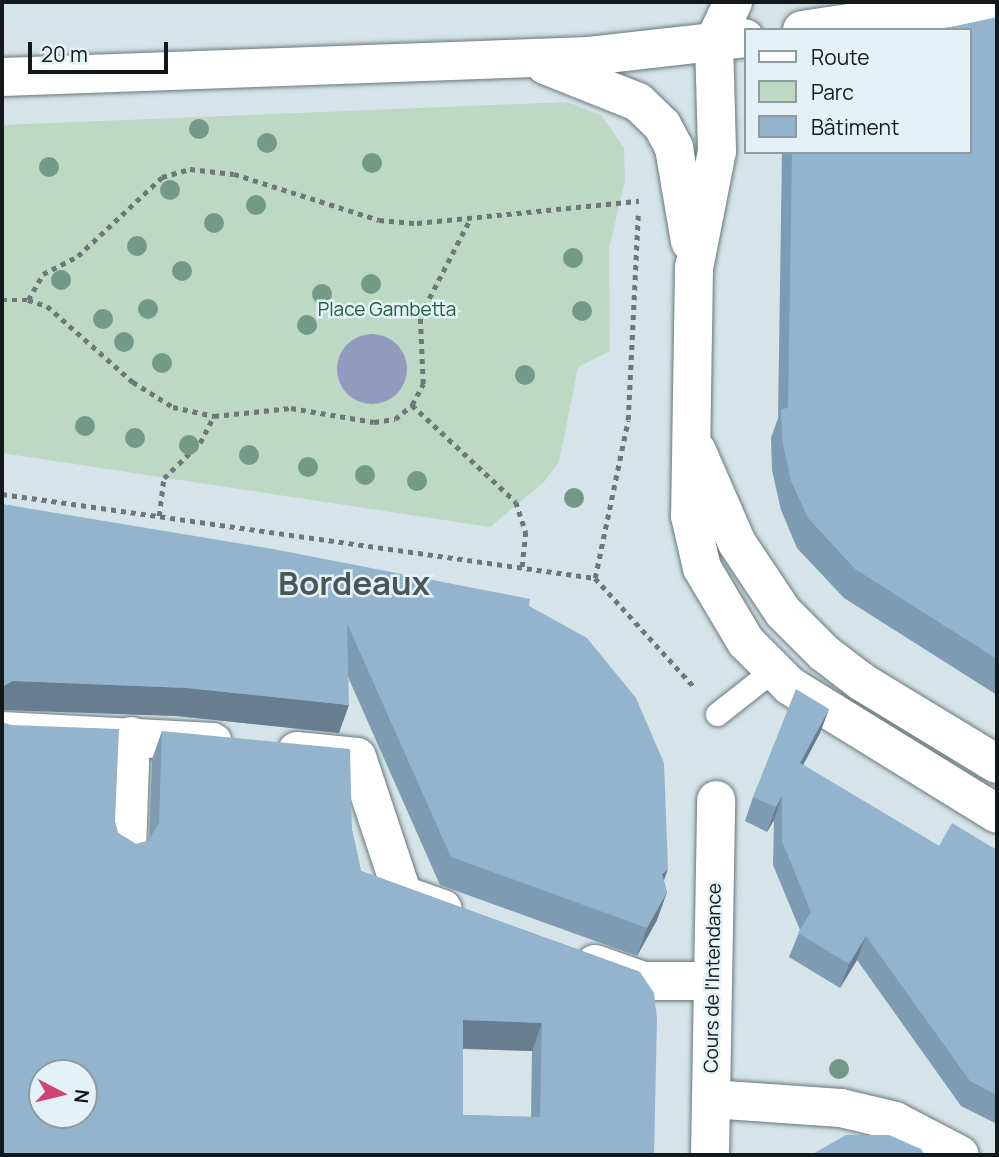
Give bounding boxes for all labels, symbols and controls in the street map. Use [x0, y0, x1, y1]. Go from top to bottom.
scale bar [32, 28, 172, 72]
legend [744, 28, 971, 154]
text: 20 m [41, 40, 88, 68]
text: Route [811, 43, 869, 71]
text: Parc [811, 78, 854, 106]
text: Bâtiment [811, 113, 899, 141]
park label: Place Gambetta [318, 299, 456, 321]
district label: Bordeaux [278, 563, 430, 603]
street label: Cours de l'Intendance [700, 883, 726, 1073]
north arrow [28, 1059, 98, 1129]
text: N [68, 1088, 96, 1105]

